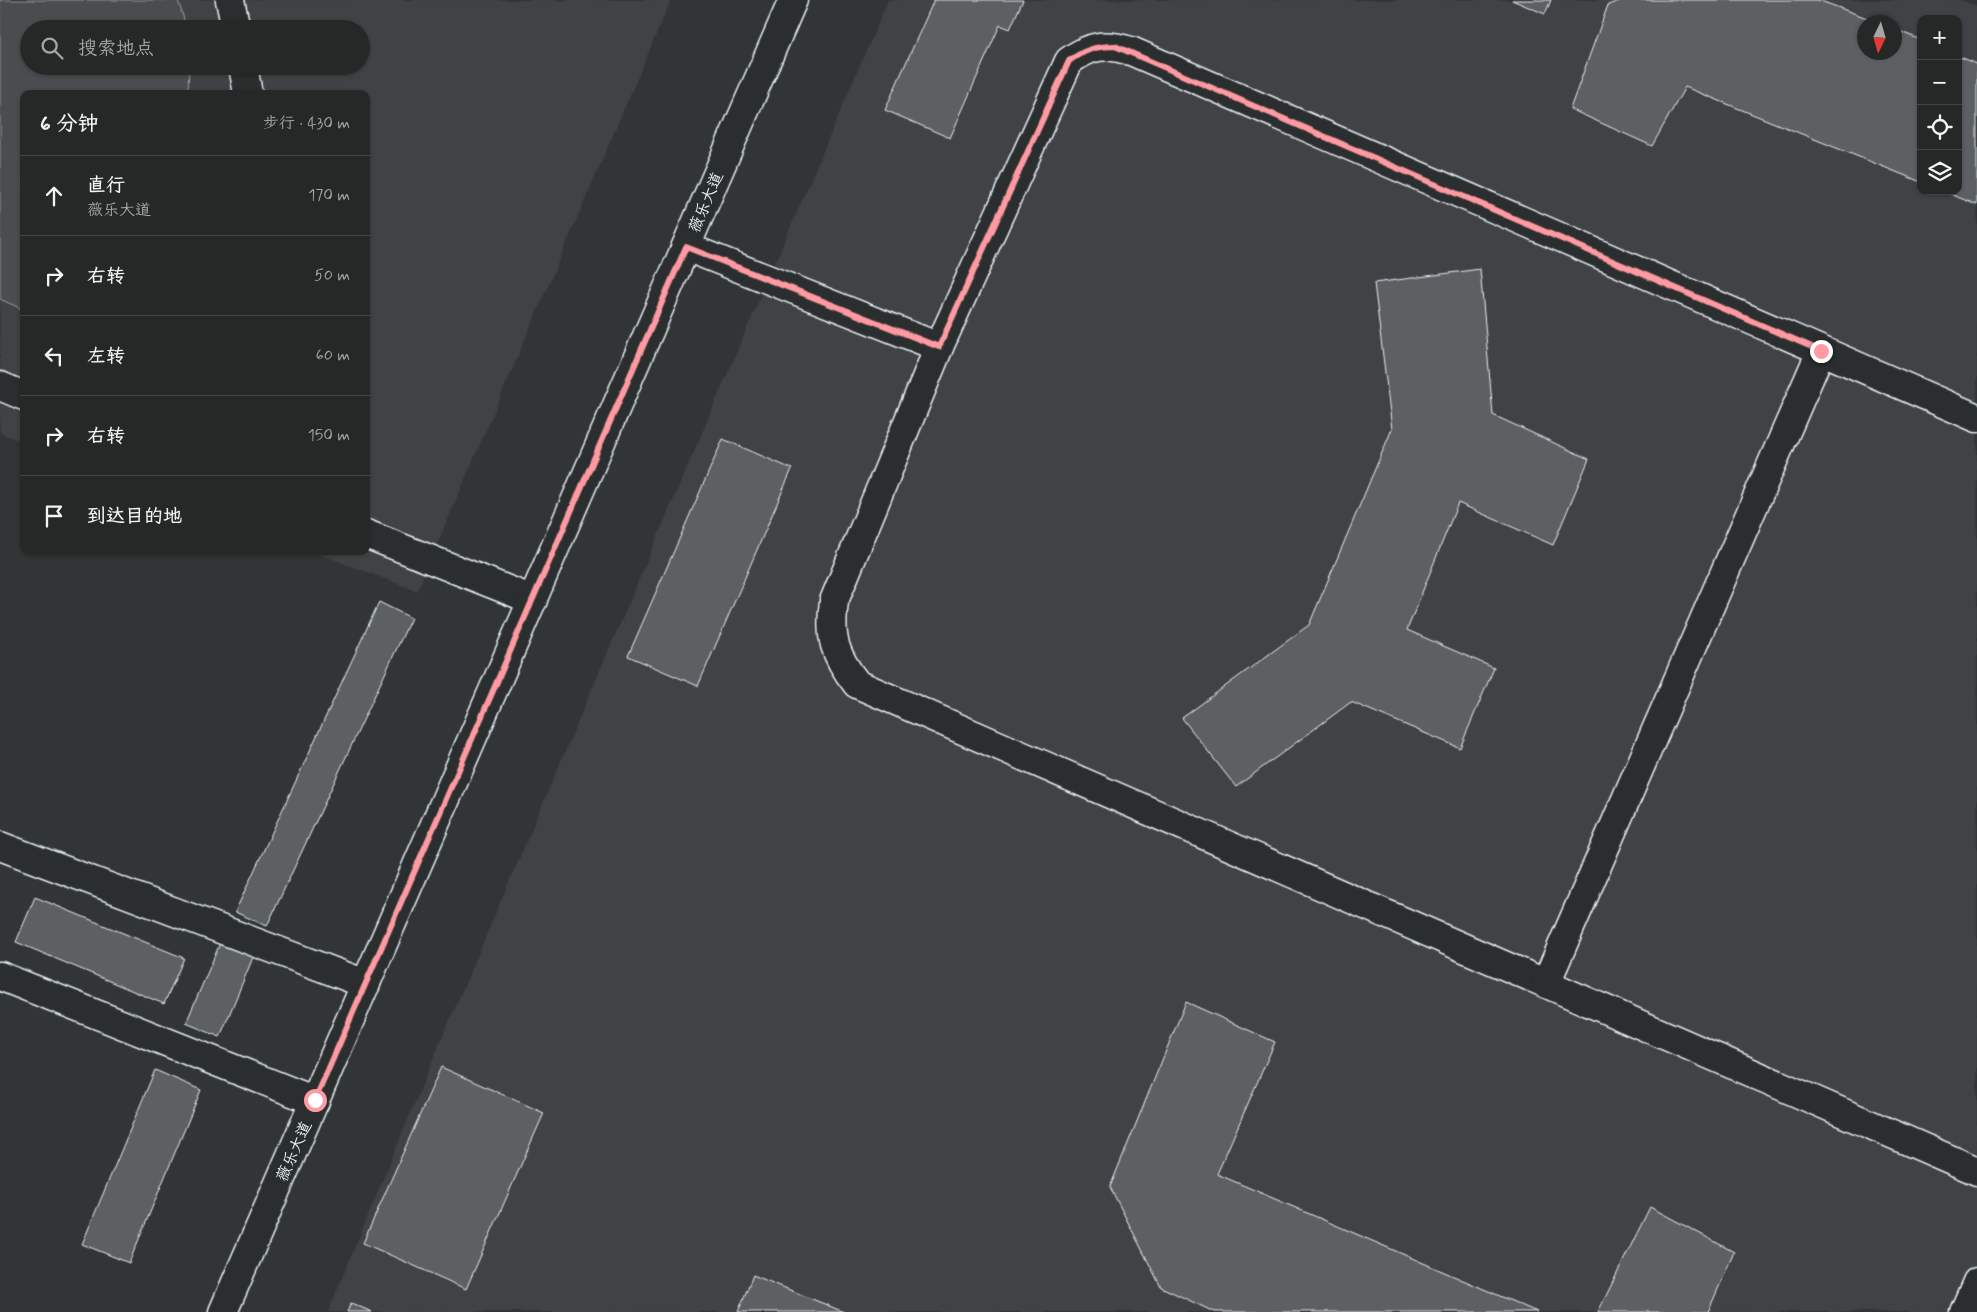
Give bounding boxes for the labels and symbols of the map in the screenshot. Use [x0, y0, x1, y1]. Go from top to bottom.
north arrow [1857, 15, 1902, 60]
street label: 薇乐大道 [684, 169, 729, 236]
route end [1810, 340, 1833, 363]
route start [304, 1089, 327, 1112]
street label: 薇乐大道 [272, 1118, 317, 1185]

